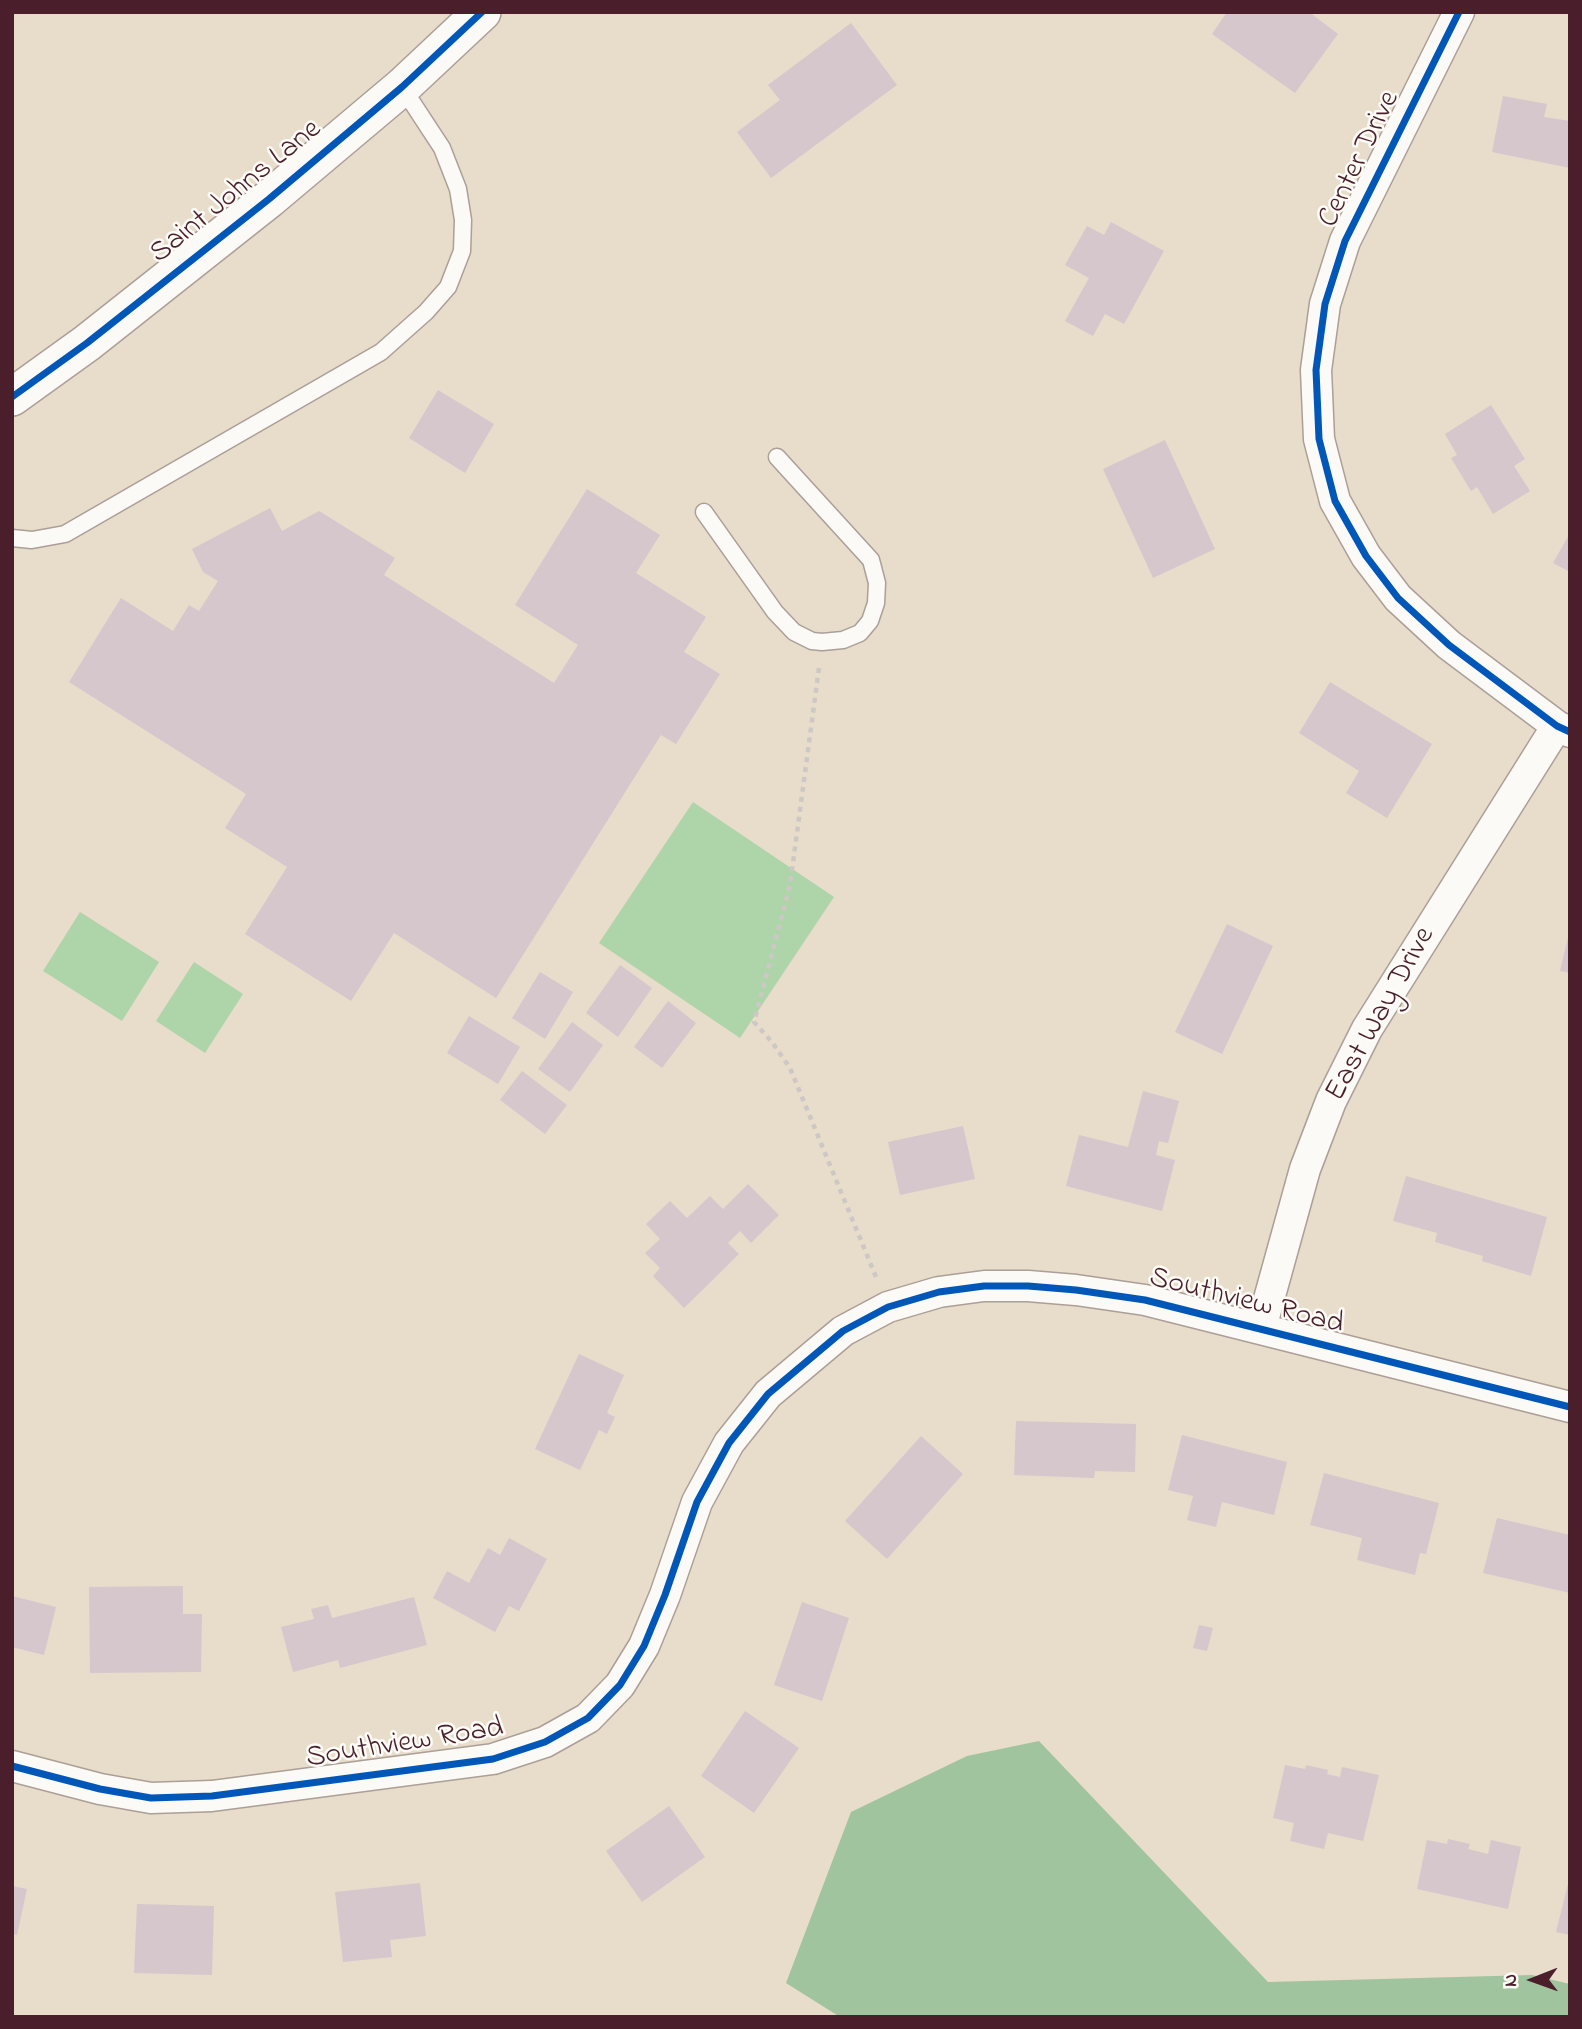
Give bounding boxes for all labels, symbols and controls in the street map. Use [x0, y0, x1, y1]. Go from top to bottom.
street label: Center Drive [1312, 86, 1410, 234]
street label: Saint Johns Lane [144, 113, 330, 273]
street label: East Way Drive [1319, 922, 1445, 1108]
street label: Southview Road [1145, 1261, 1347, 1345]
street label: Southview Road [304, 1712, 506, 1778]
north arrow [1498, 1945, 1568, 2015]
text: N [1498, 1974, 1525, 1987]

